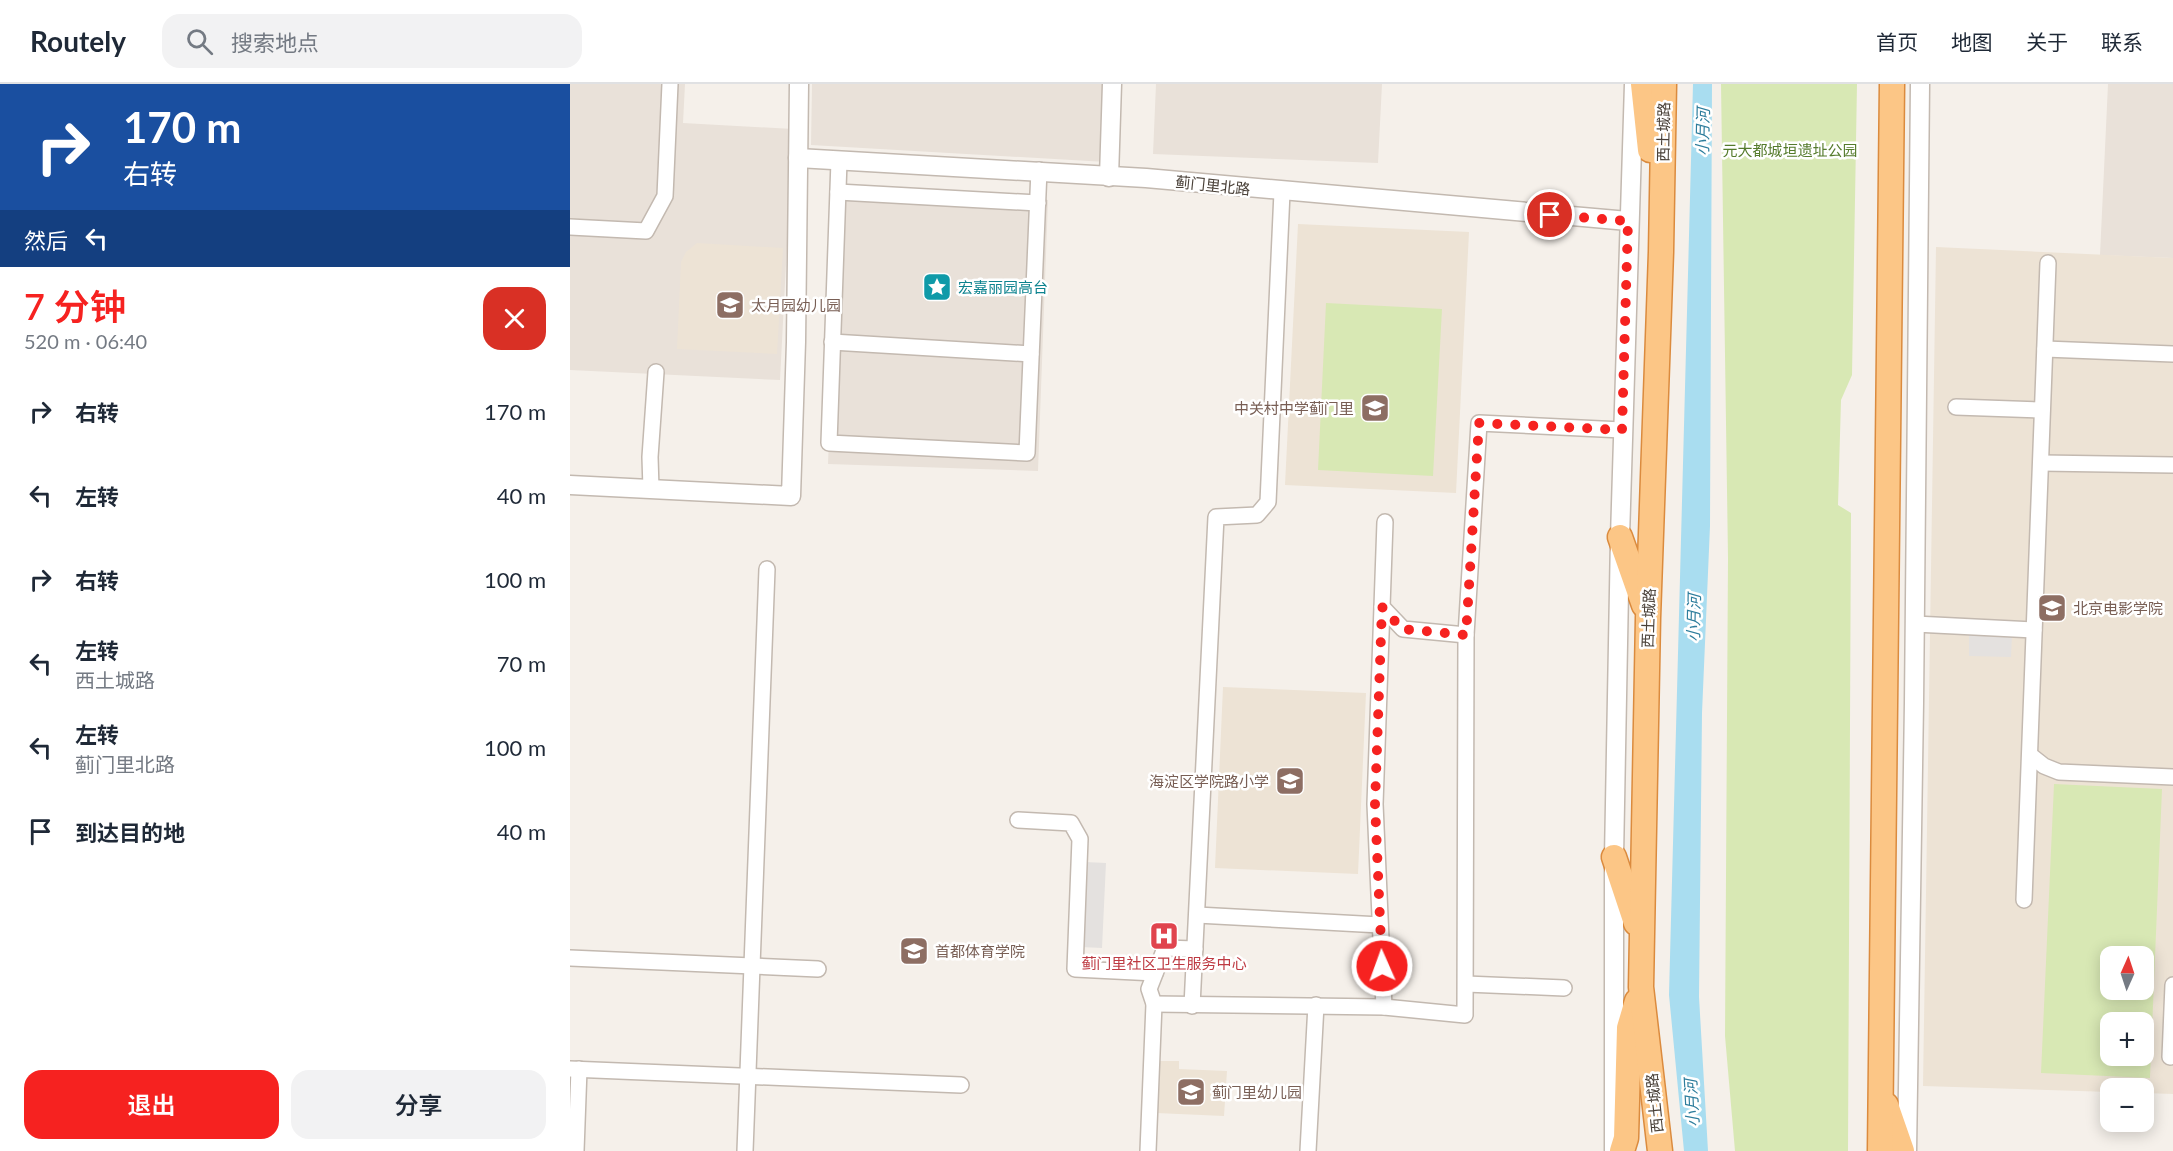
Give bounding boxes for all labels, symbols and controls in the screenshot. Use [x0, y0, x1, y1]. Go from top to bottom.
search box [162, 14, 582, 68]
text: Routely [30, 24, 126, 58]
icon: search [183, 25, 216, 58]
text: 搜索地点 [231, 29, 319, 56]
text: 首页 [1876, 29, 1918, 54]
text: 地图 [1951, 29, 1993, 54]
text: 关于 [2026, 29, 2068, 54]
text: 联系 [2101, 29, 2143, 54]
text: 170 m [123, 102, 241, 152]
street label: 西土城路 [1653, 102, 1673, 162]
water label: 小月河 [1692, 105, 1712, 156]
icon: right [24, 108, 102, 186]
park label: 元大都城垣遗址公园 [1722, 141, 1858, 159]
text: 右转 [123, 157, 177, 190]
street label: 蓟门里北路 [1175, 172, 1251, 198]
pin [1524, 189, 1575, 240]
icon: arrive [1533, 198, 1566, 231]
icon: left [80, 222, 113, 255]
text: 然后 [24, 227, 68, 254]
place icon: 宏嘉丽园高台 [921, 271, 953, 303]
place label: 宏嘉丽园高台 [958, 278, 1048, 296]
text: 7 分钟 [24, 284, 126, 328]
button: close [483, 287, 546, 350]
school or university icon: 太月园幼儿园 [714, 289, 746, 321]
place label: 太月园幼儿园 [751, 296, 841, 314]
text: 520 m · 06:40 [24, 329, 147, 353]
school or university icon: 中关村中学蓟门里 [1359, 392, 1391, 424]
icon: right [24, 395, 57, 428]
text: 170 m [484, 398, 546, 425]
text: 右转 [75, 399, 119, 426]
place label: 中关村中学蓟门里 [1234, 399, 1354, 417]
icon: left [24, 479, 57, 512]
text: 40 m [497, 482, 546, 509]
text: 左转 [75, 483, 119, 510]
icon: right [24, 563, 57, 596]
text: 100 m [484, 566, 546, 593]
text: 右转 [75, 567, 119, 594]
street label: 西土城路 [1638, 588, 1658, 648]
water label: 小月河 [1683, 591, 1703, 642]
school or university icon: 北京电影学院 [2036, 592, 2068, 624]
place label: 北京电影学院 [2073, 599, 2163, 617]
text: 左转 [75, 637, 119, 664]
icon: left [24, 647, 57, 680]
text: 70 m [497, 650, 546, 677]
text: 西土城路 [75, 668, 155, 692]
text: 左转 [75, 721, 119, 748]
icon: left [24, 731, 57, 764]
text: 100 m [484, 734, 546, 761]
text: 蓟门里北路 [75, 752, 175, 776]
school or university icon: 海淀区学院路小学 [1274, 765, 1306, 797]
place label: 海淀区学院路小学 [1149, 772, 1269, 790]
icon: arrive [24, 815, 57, 848]
text: 40 m [497, 818, 546, 845]
text: 到达目的地 [75, 819, 185, 846]
hospital icon: 蓟门里社区卫生服务中心 [1148, 920, 1180, 952]
position arrow [1350, 934, 1414, 998]
school or university icon: 首都体育学院 [898, 935, 930, 967]
place label: 首都体育学院 [935, 942, 1025, 960]
north arrow [2100, 946, 2154, 1000]
map controls [2100, 946, 2154, 1132]
place label: 蓟门里社区卫生服务中心 [1081, 954, 1247, 972]
button: + [2100, 1012, 2154, 1066]
button: 退出 [24, 1070, 279, 1139]
button: 分享 [291, 1070, 546, 1139]
street label: 西土城路 [1642, 1072, 1666, 1134]
school or university icon: 蓟门里幼儿园 [1175, 1076, 1207, 1108]
water label: 小月河 [1680, 1076, 1702, 1127]
button: − [2100, 1078, 2154, 1132]
place label: 蓟门里幼儿园 [1212, 1083, 1302, 1101]

